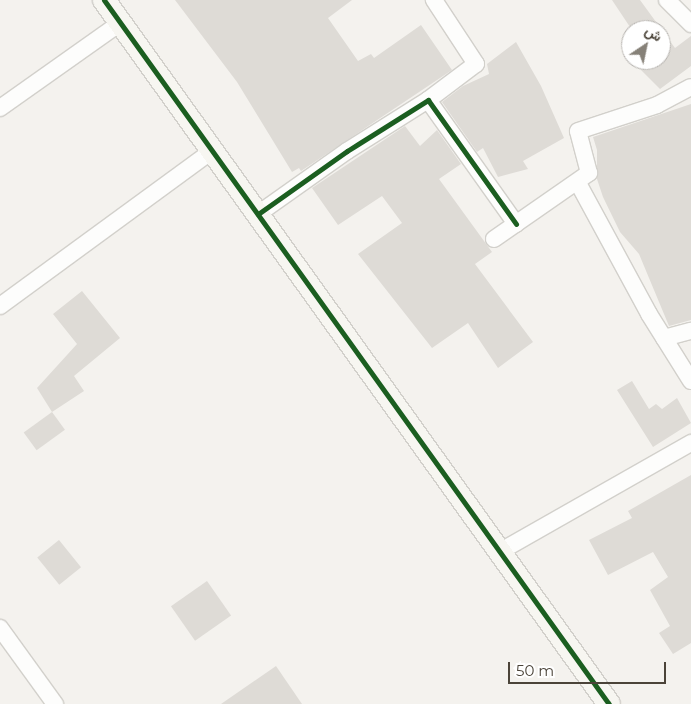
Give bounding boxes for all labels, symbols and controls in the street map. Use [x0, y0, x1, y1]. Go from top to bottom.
north arrow [621, 20, 671, 70]
text: ش [642, 21, 666, 46]
scale bar [511, 652, 668, 684]
text: 50 m [516, 661, 554, 680]

